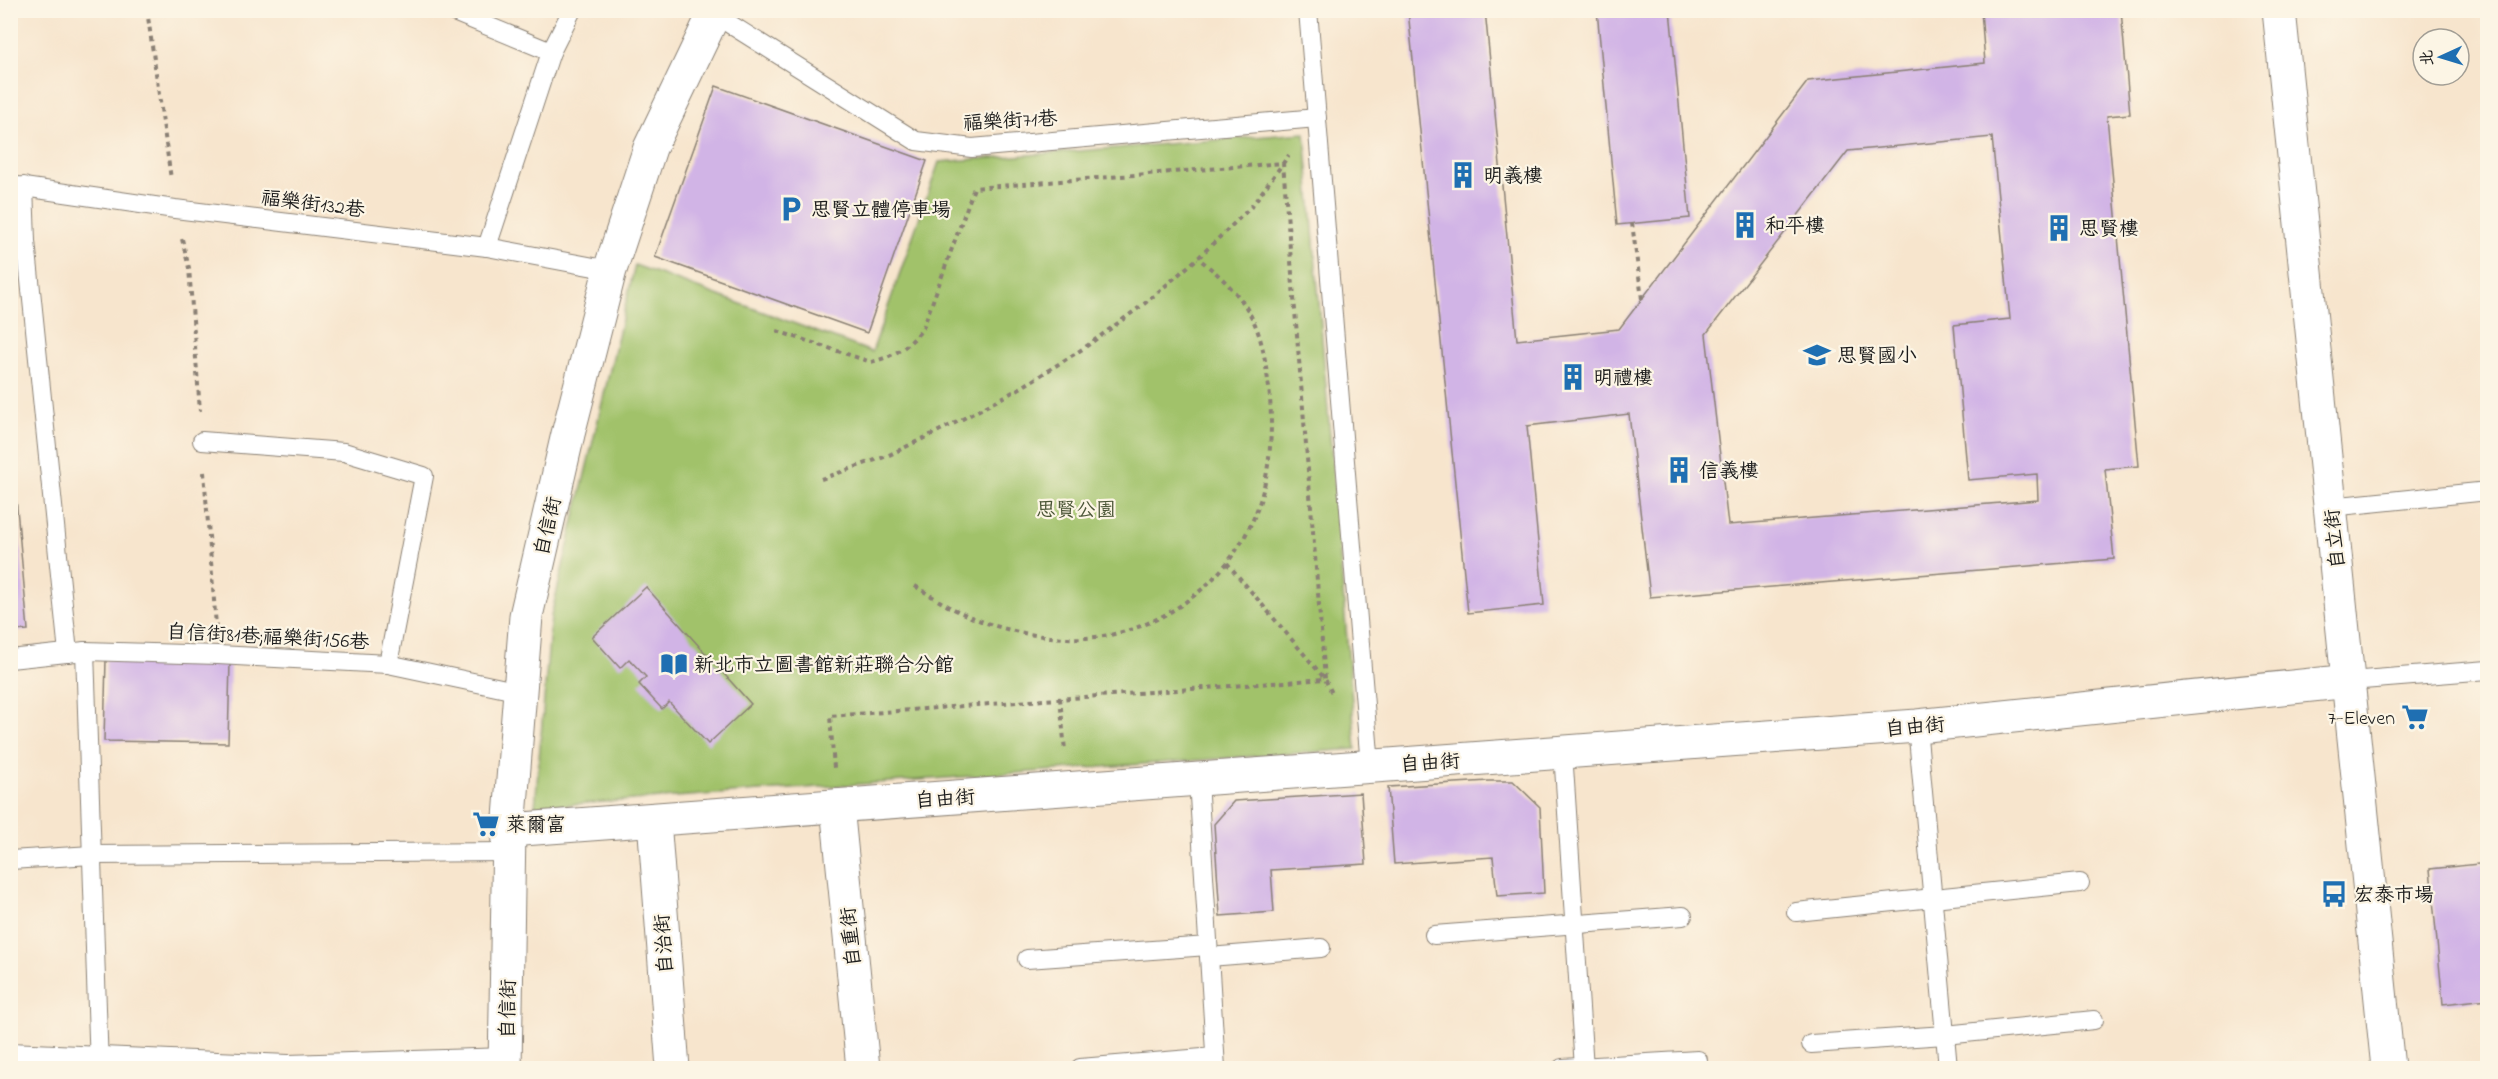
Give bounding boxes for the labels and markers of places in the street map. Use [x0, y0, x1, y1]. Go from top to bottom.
building icon: 明義樓 [1448, 160, 1478, 190]
place label: 明義樓 [1483, 163, 1543, 192]
parking icon: 思賢立體停車場 [776, 194, 806, 224]
place label: 思賢立體停車場 [811, 197, 951, 226]
building icon: 和平樓 [1730, 210, 1760, 240]
place label: 和平樓 [1765, 213, 1825, 242]
building icon: 思賢樓 [2044, 213, 2074, 243]
place label: 思賢樓 [2079, 216, 2139, 245]
school or university icon: 思賢國小 [1802, 340, 1832, 370]
place label: 思賢國小 [1837, 343, 1917, 372]
building icon: 明禮樓 [1558, 362, 1588, 392]
place label: 明禮樓 [1593, 365, 1653, 394]
building icon: 信義樓 [1664, 455, 1694, 485]
place label: 信義樓 [1699, 458, 1759, 487]
library icon: 新北市立圖書館新莊聯合分館 [659, 649, 689, 679]
place label: 新北市立圖書館新莊聯合分館 [694, 652, 954, 681]
supermarket icon: 7-Eleven [2400, 702, 2430, 732]
place label: 7-Eleven [2328, 705, 2395, 734]
supermarket icon: 萊爾富 [471, 809, 501, 839]
place label: 萊爾富 [506, 812, 566, 841]
bus stop icon: 宏泰市場 [2319, 879, 2349, 909]
place label: 宏泰市場 [2354, 882, 2434, 911]

